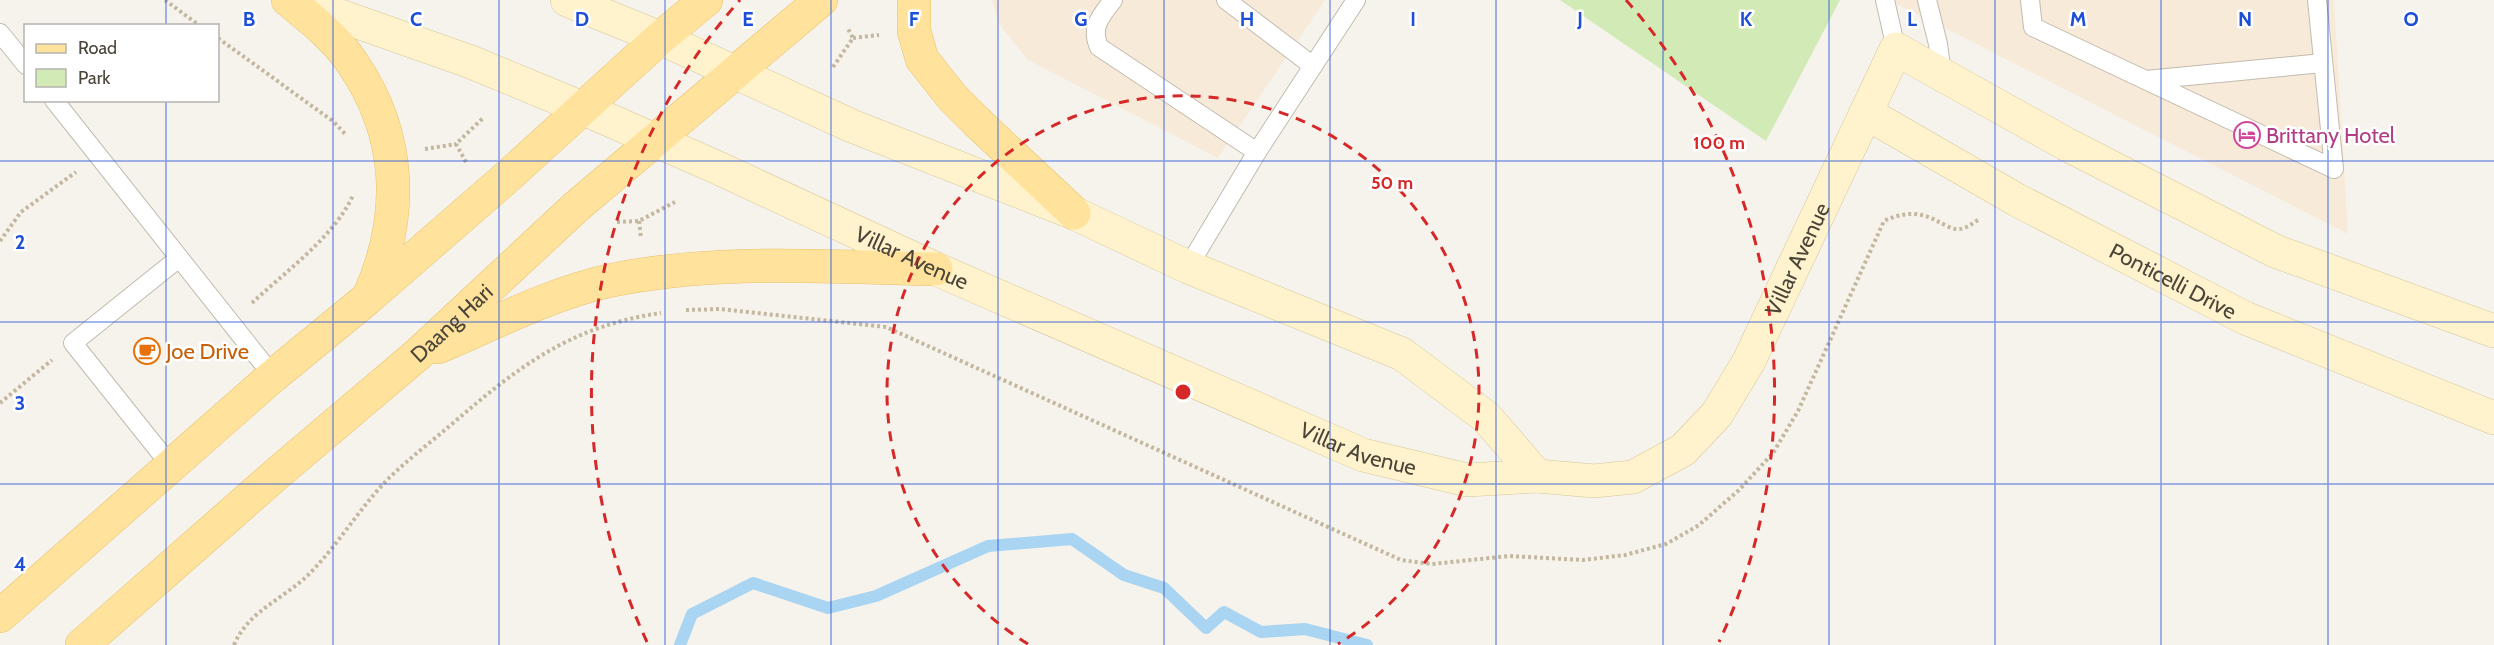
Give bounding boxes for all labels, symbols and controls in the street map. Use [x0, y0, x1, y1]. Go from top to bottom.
text: B [243, 7, 255, 31]
text: C [410, 7, 422, 31]
text: D [575, 7, 589, 31]
text: E [742, 7, 754, 31]
text: F [909, 7, 920, 31]
text: G [1074, 7, 1088, 31]
text: H [1240, 7, 1254, 31]
text: I [1410, 7, 1416, 31]
text: J [1576, 7, 1583, 31]
text: K [1740, 7, 1753, 31]
text: L [1907, 7, 1917, 31]
text: M [2070, 7, 2086, 31]
text: N [2238, 7, 2252, 31]
text: O [2403, 7, 2419, 31]
legend [24, 24, 219, 102]
text: Road [78, 37, 117, 59]
text: Park [78, 67, 111, 89]
hotel icon: Brittany Hotel [2232, 120, 2262, 150]
place label: Brittany Hotel [2266, 122, 2396, 149]
text: 100 m [1693, 132, 1745, 154]
text: 50 m [1371, 172, 1413, 194]
street label: Villar Avenue [1759, 198, 1836, 320]
street label: Villar Avenue [851, 220, 973, 295]
text: 2 [15, 230, 25, 254]
street label: Ponticelli Drive [2105, 237, 2241, 325]
street label: Daang Hari [405, 279, 498, 368]
cafe icon: Joe Drive [132, 336, 162, 366]
place label: Joe Drive [165, 338, 249, 365]
centre of rings [1173, 382, 1193, 402]
text: 3 [15, 391, 25, 415]
street label: Villar Avenue [1296, 416, 1419, 481]
text: 4 [14, 552, 26, 576]

